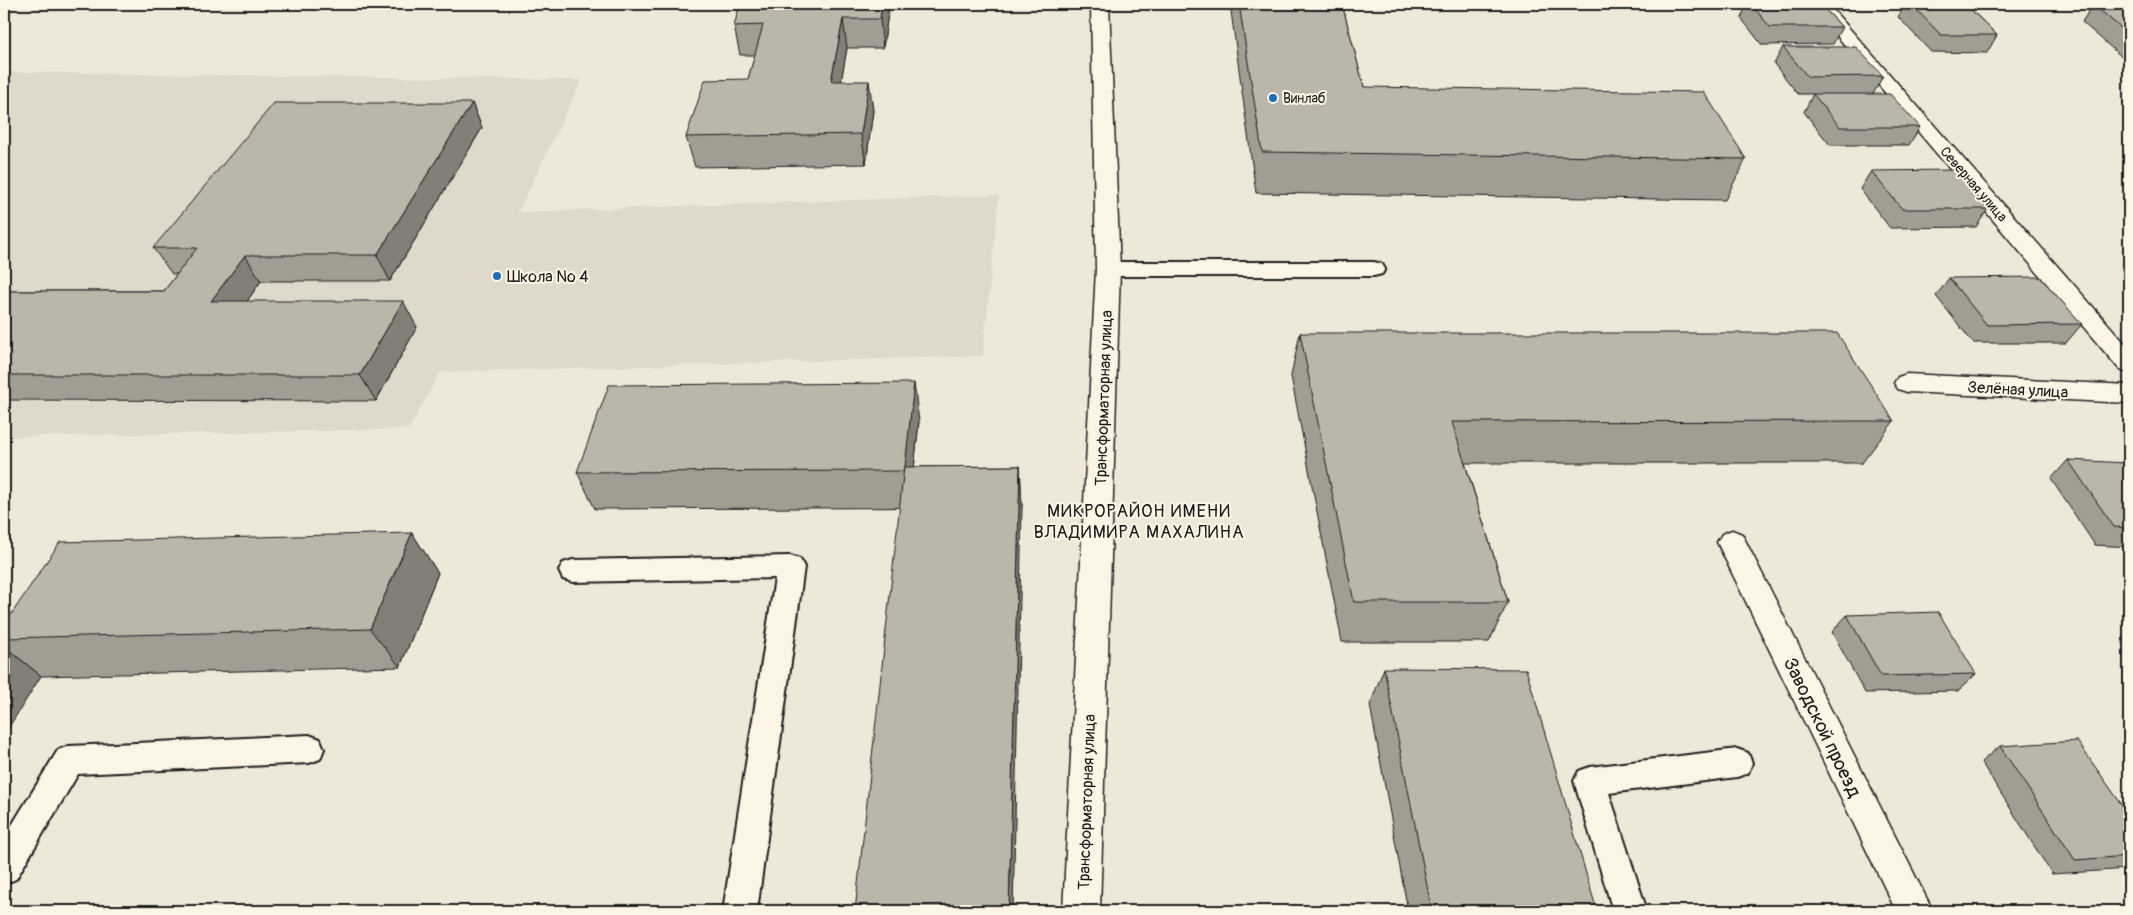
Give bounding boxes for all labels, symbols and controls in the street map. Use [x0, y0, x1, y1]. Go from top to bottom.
place label: Винлаб [1283, 90, 1326, 107]
marker: Винлаб [1267, 92, 1279, 104]
street label: Северная улица [1936, 143, 2011, 225]
place label: Школа № 4 [507, 267, 588, 287]
marker: Школа № 4 [491, 270, 503, 282]
street label: Трансформаторная улица [1091, 310, 1117, 486]
street label: Зелёная улица [1967, 377, 2069, 403]
district label: МИКРОРАЙОН ИМЕНИ ВЛАДИМИРА МАХАЛИНА [1033, 500, 1245, 544]
street label: Заводской проезд [1778, 653, 1867, 802]
street label: Трансформаторная улица [1074, 714, 1100, 890]

